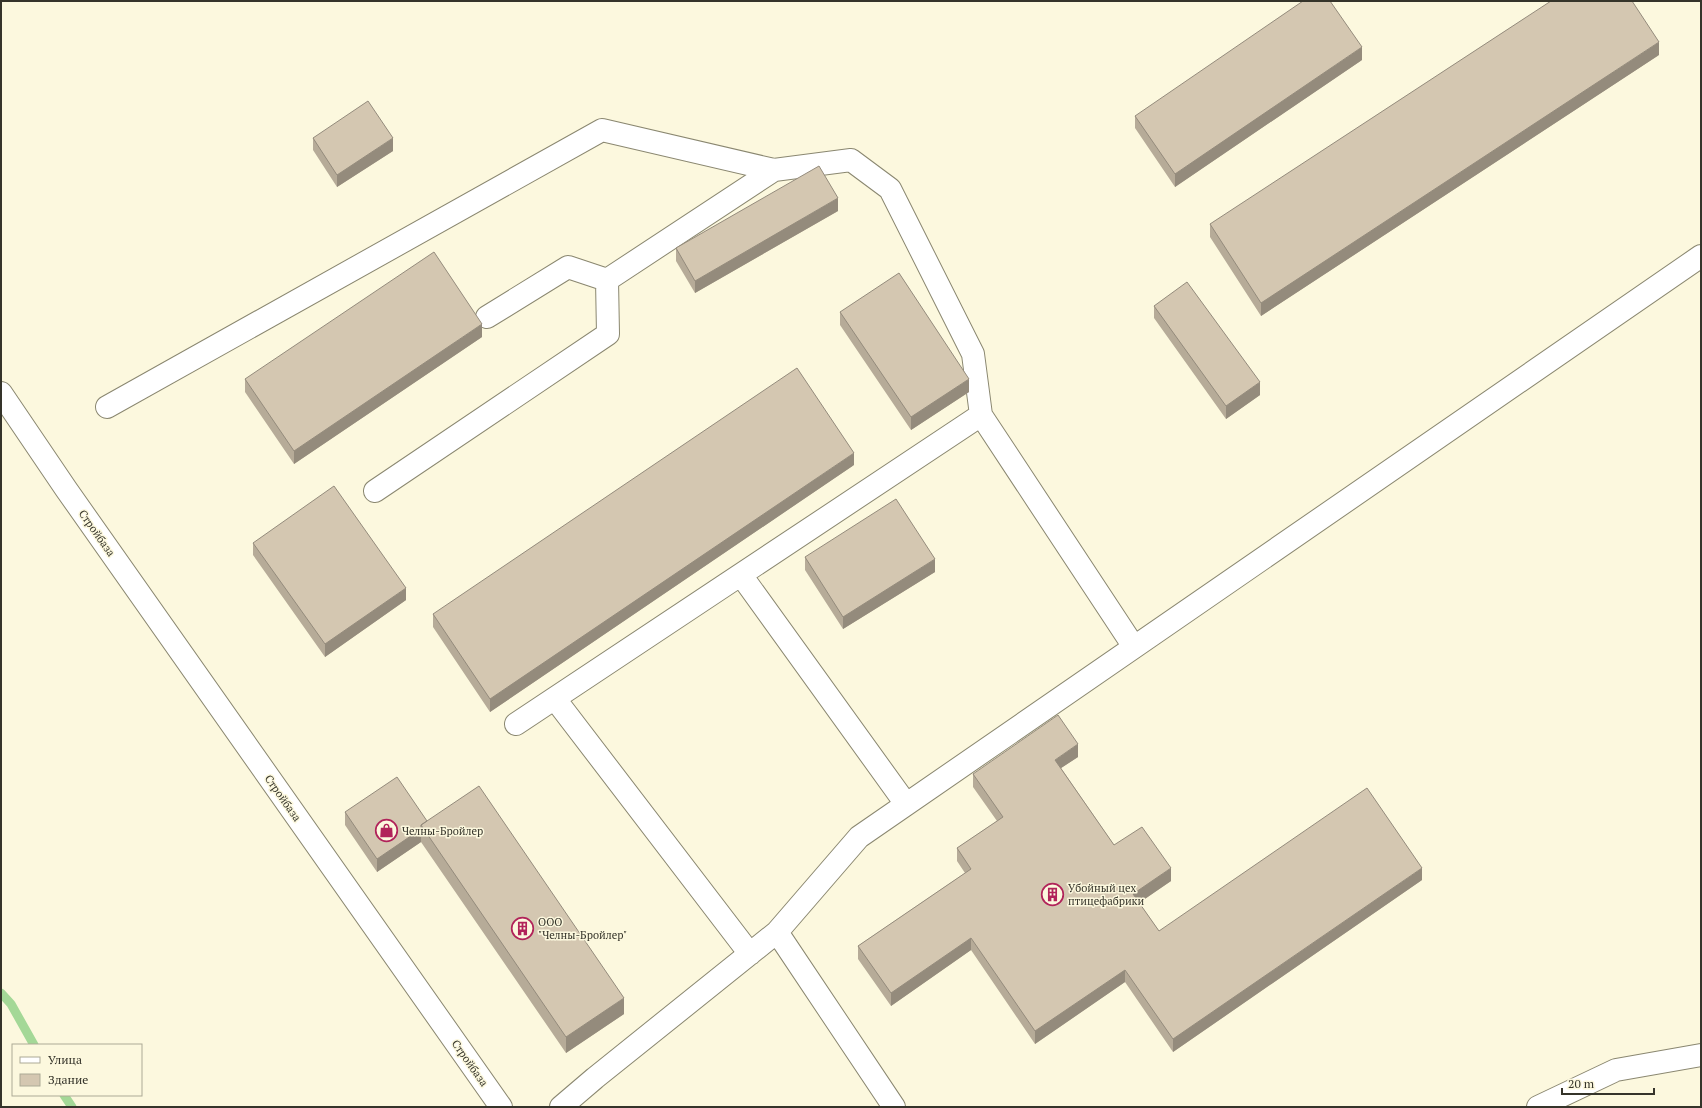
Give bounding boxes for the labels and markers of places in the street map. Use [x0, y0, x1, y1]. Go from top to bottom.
shop icon: Челны-Бройлер [374, 818, 400, 844]
place label: Челны-Бройлер [402, 824, 483, 838]
building icon: Убойный цех птицефабрики [1039, 881, 1065, 907]
place label: Убойный цех птицефабрики [1068, 881, 1145, 908]
building icon: ООО "Челны-Бройлер" [510, 915, 536, 941]
place label: ООО "Челны-Бройлер" [538, 915, 627, 942]

